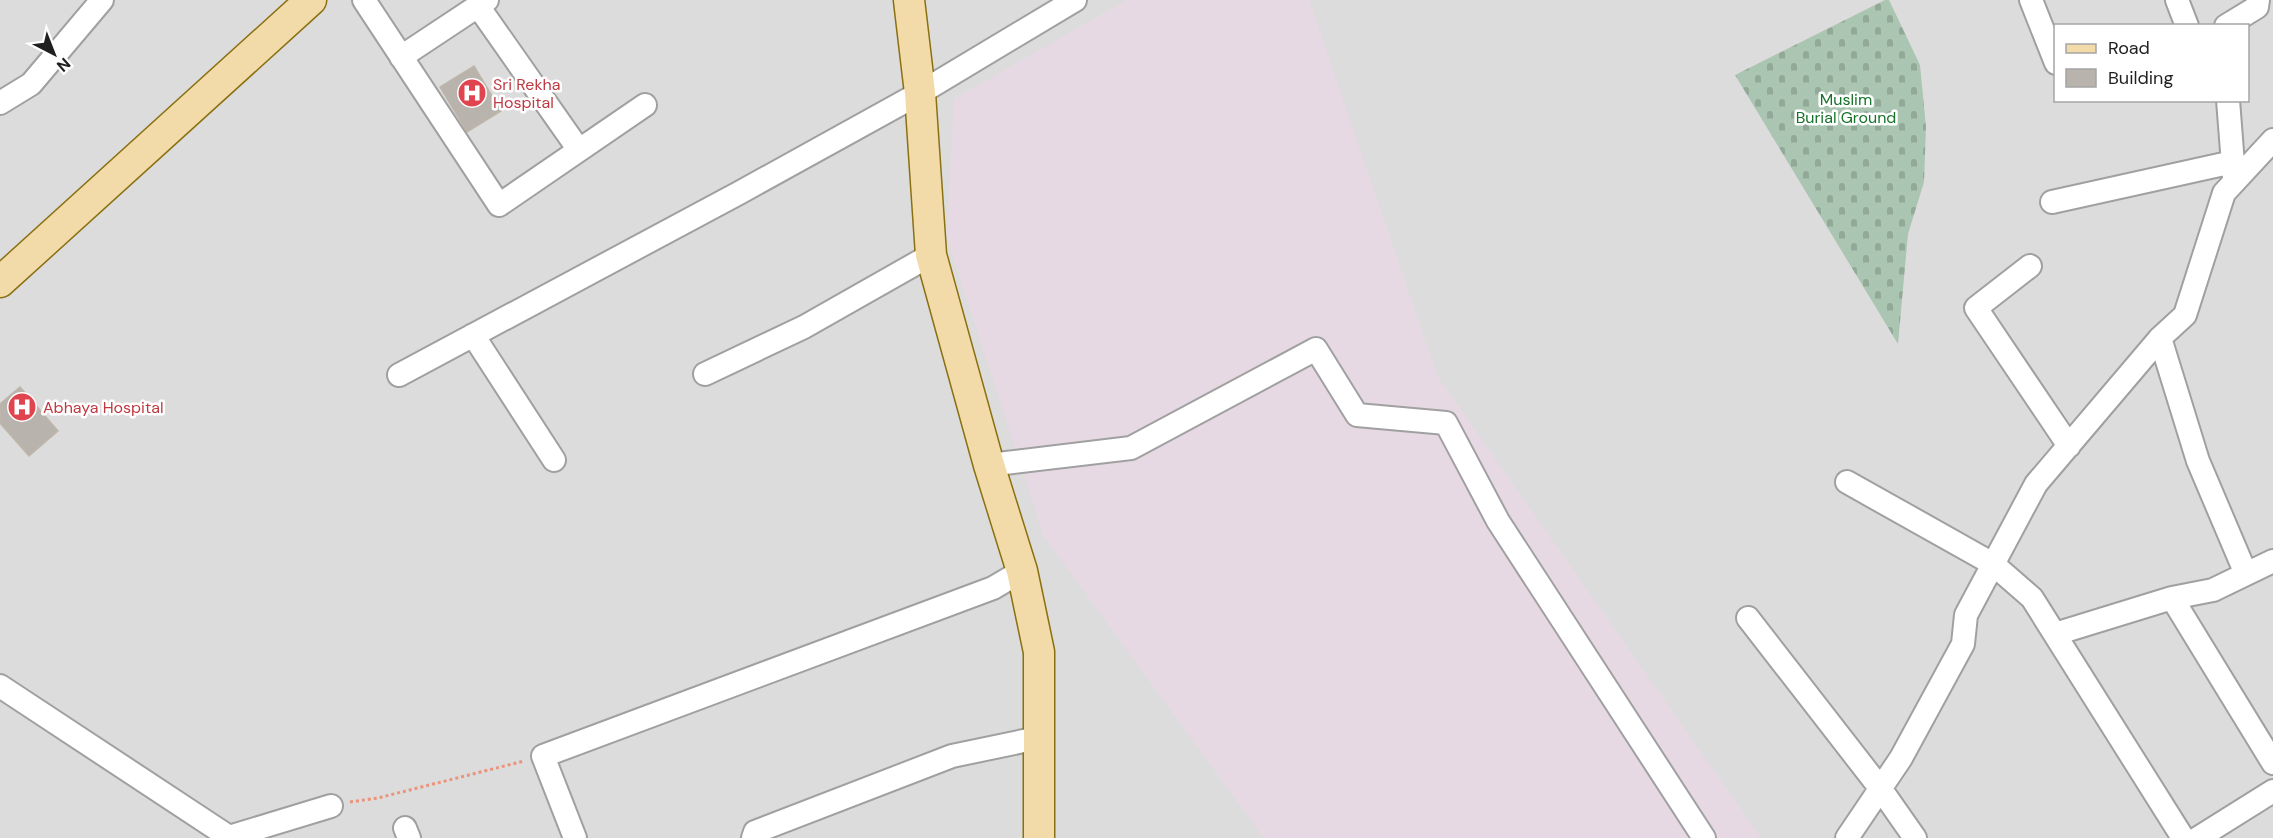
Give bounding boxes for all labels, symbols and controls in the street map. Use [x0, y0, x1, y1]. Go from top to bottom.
north arrow [24, 24, 84, 84]
legend [2054, 24, 2249, 102]
text: Road [2108, 36, 2150, 60]
text: N [52, 53, 75, 76]
text: Building [2108, 66, 2173, 90]
place label: Sri Rekha Hospital [493, 74, 560, 113]
hospital icon: Sri Rekha Hospital [456, 77, 488, 109]
park label: Muslim Burial Ground [1796, 89, 1896, 128]
hospital icon: Abhaya Hospital [6, 391, 38, 423]
place label: Abhaya Hospital [43, 397, 163, 418]

